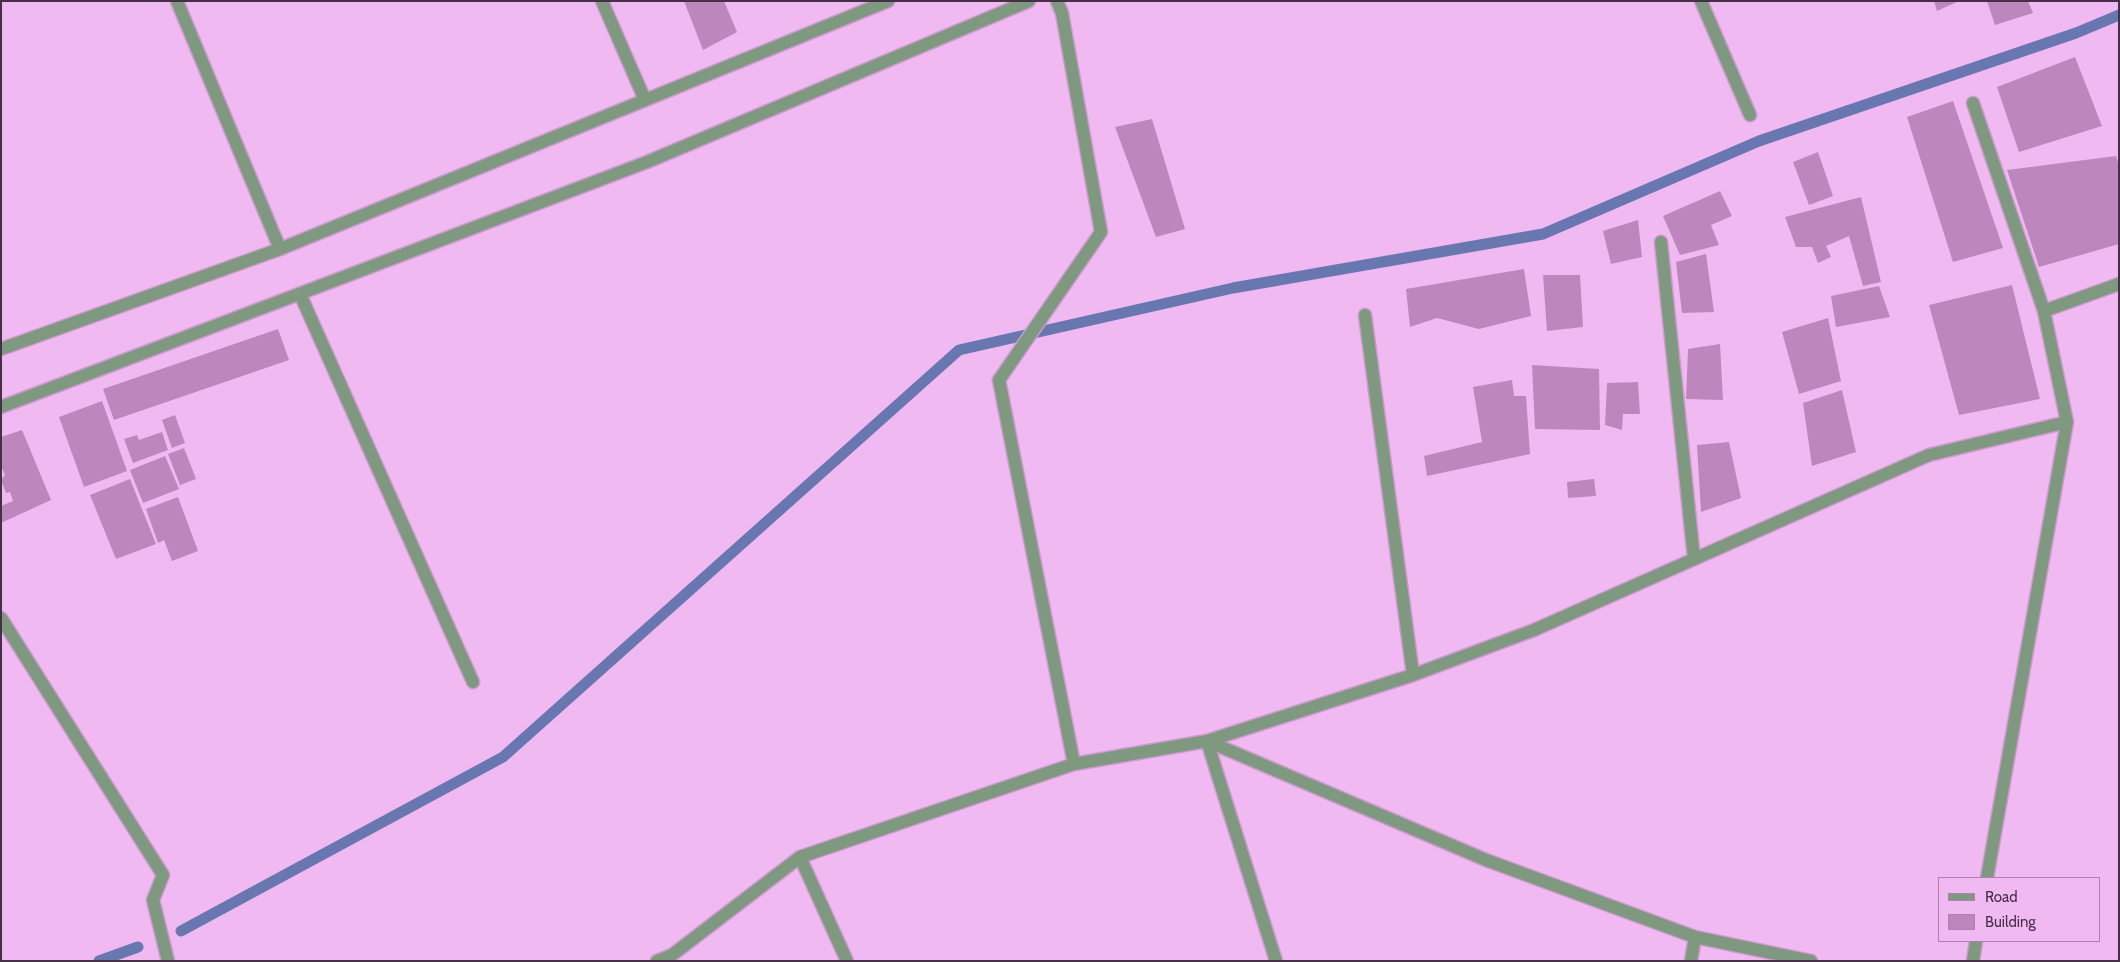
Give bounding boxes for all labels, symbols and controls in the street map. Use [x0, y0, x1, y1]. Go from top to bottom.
legend [1938, 877, 2100, 942]
text: Road [1985, 888, 2018, 906]
text: Building [1985, 913, 2036, 931]

